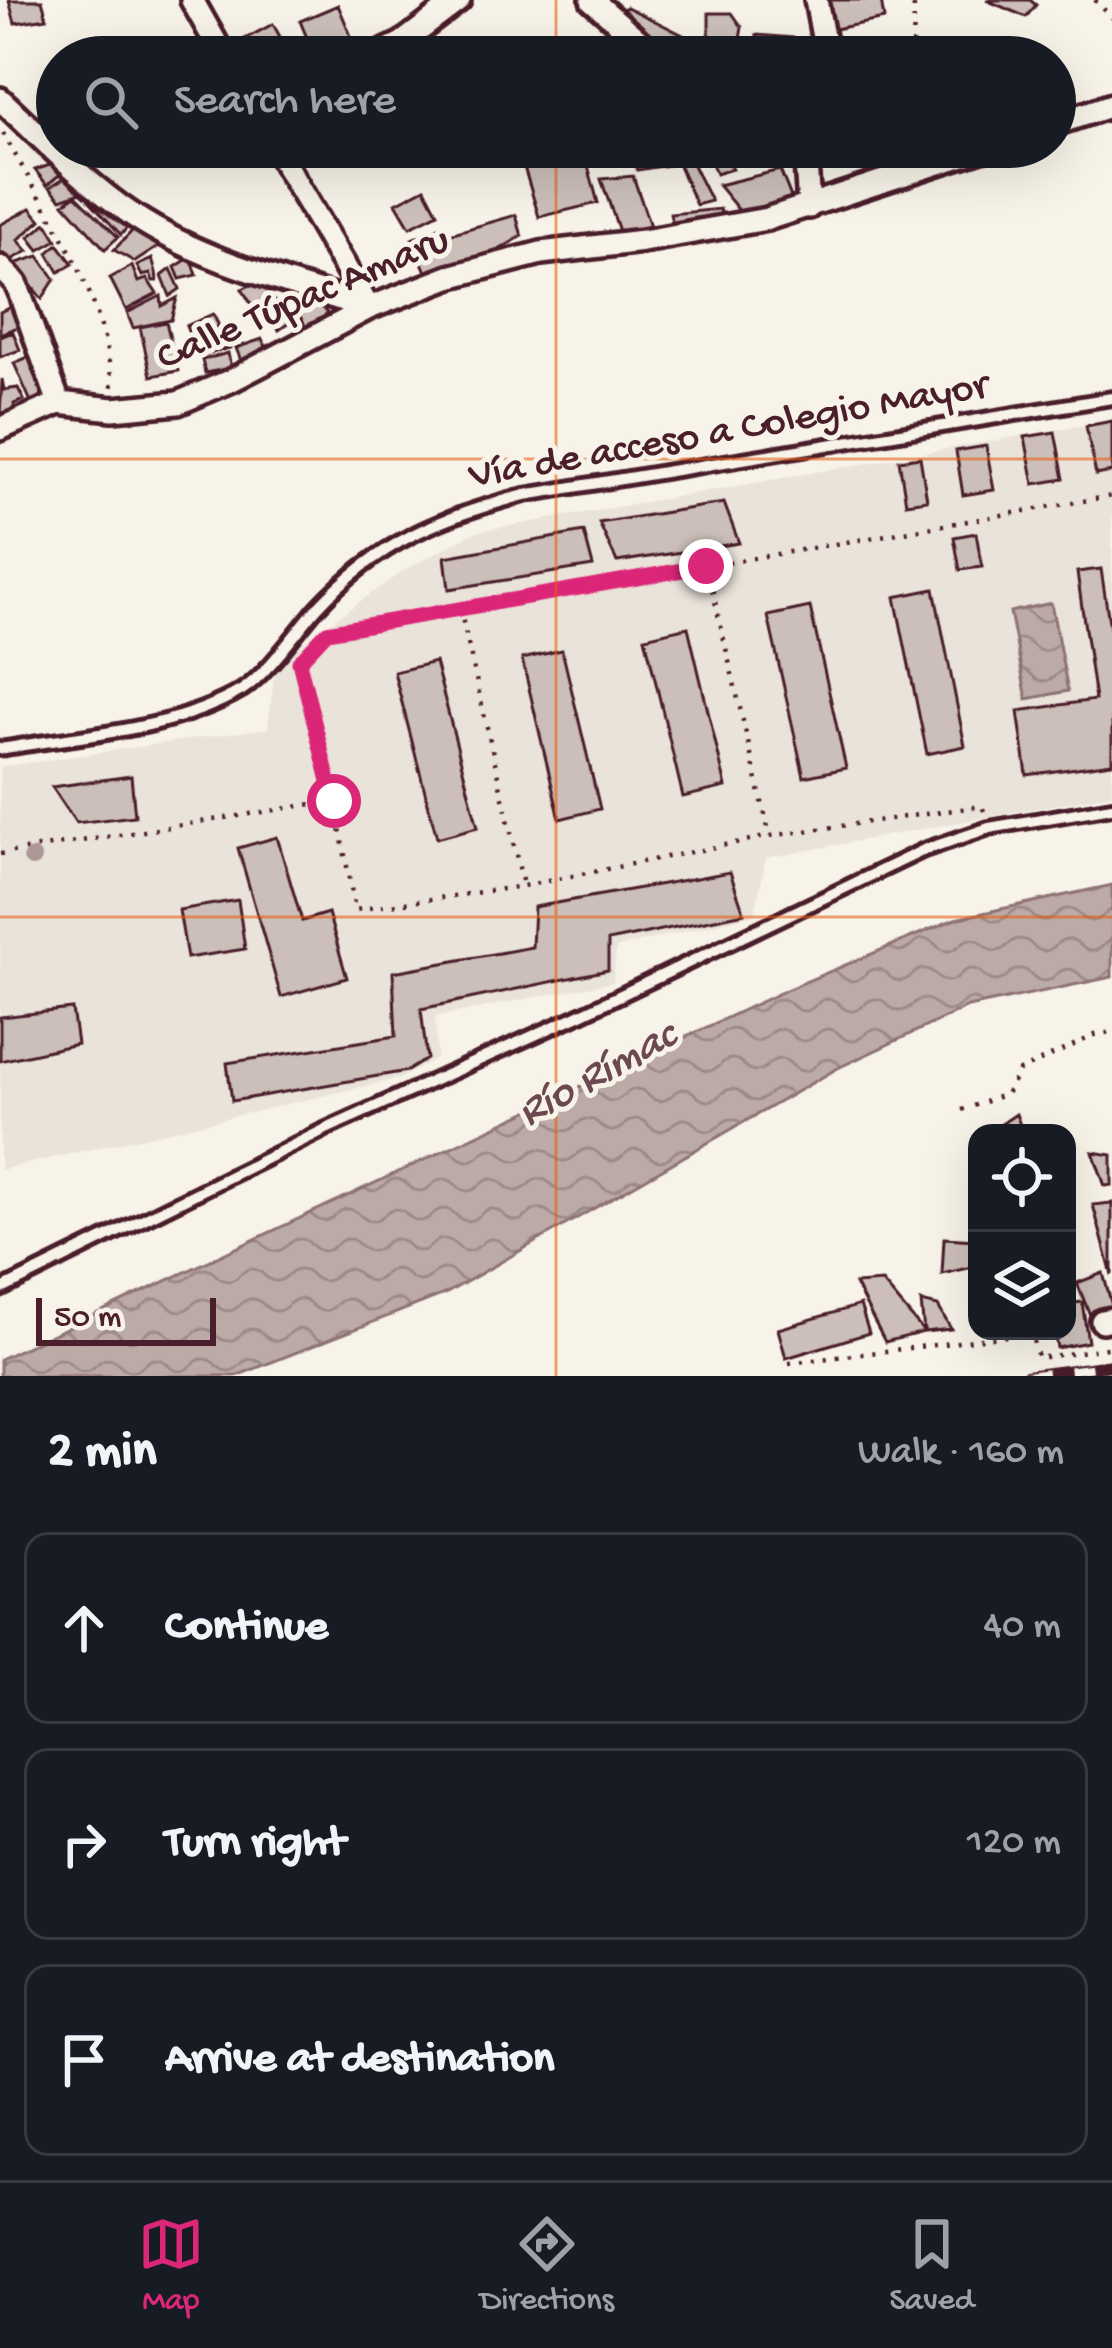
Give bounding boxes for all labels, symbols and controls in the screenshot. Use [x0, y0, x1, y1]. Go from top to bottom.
search box [36, 36, 1076, 168]
icon: search [78, 69, 144, 135]
text: Search here [174, 76, 396, 129]
street label: Calle Túpac Amaru [150, 217, 458, 385]
street label: Vía de acceso a Colegio Mayor [465, 363, 995, 503]
route end [679, 539, 733, 593]
route start [307, 774, 361, 828]
water label: Río Rímac [510, 1009, 691, 1141]
map controls [968, 1124, 1076, 1340]
button: locate [968, 1124, 1076, 1232]
button: layers [968, 1232, 1076, 1340]
scale bar [36, 1292, 216, 1345]
text: 50 m [54, 1300, 121, 1338]
text: 2 min [48, 1424, 157, 1484]
text: Walk · 160 m [858, 1431, 1064, 1477]
icon: ahead [51, 1595, 117, 1661]
text: Continue [165, 1602, 328, 1655]
text: 40 m [983, 1605, 1061, 1651]
icon: right [51, 1811, 117, 1877]
text: Turn right [165, 1818, 345, 1871]
text: 120 m [967, 1821, 1061, 1867]
icon: arrive [51, 2027, 117, 2093]
text: Arrive at destination [165, 2034, 554, 2087]
tab: Map [138, 2211, 204, 2321]
tab: Directions [480, 2211, 614, 2321]
tab: Saved [890, 2211, 974, 2321]

